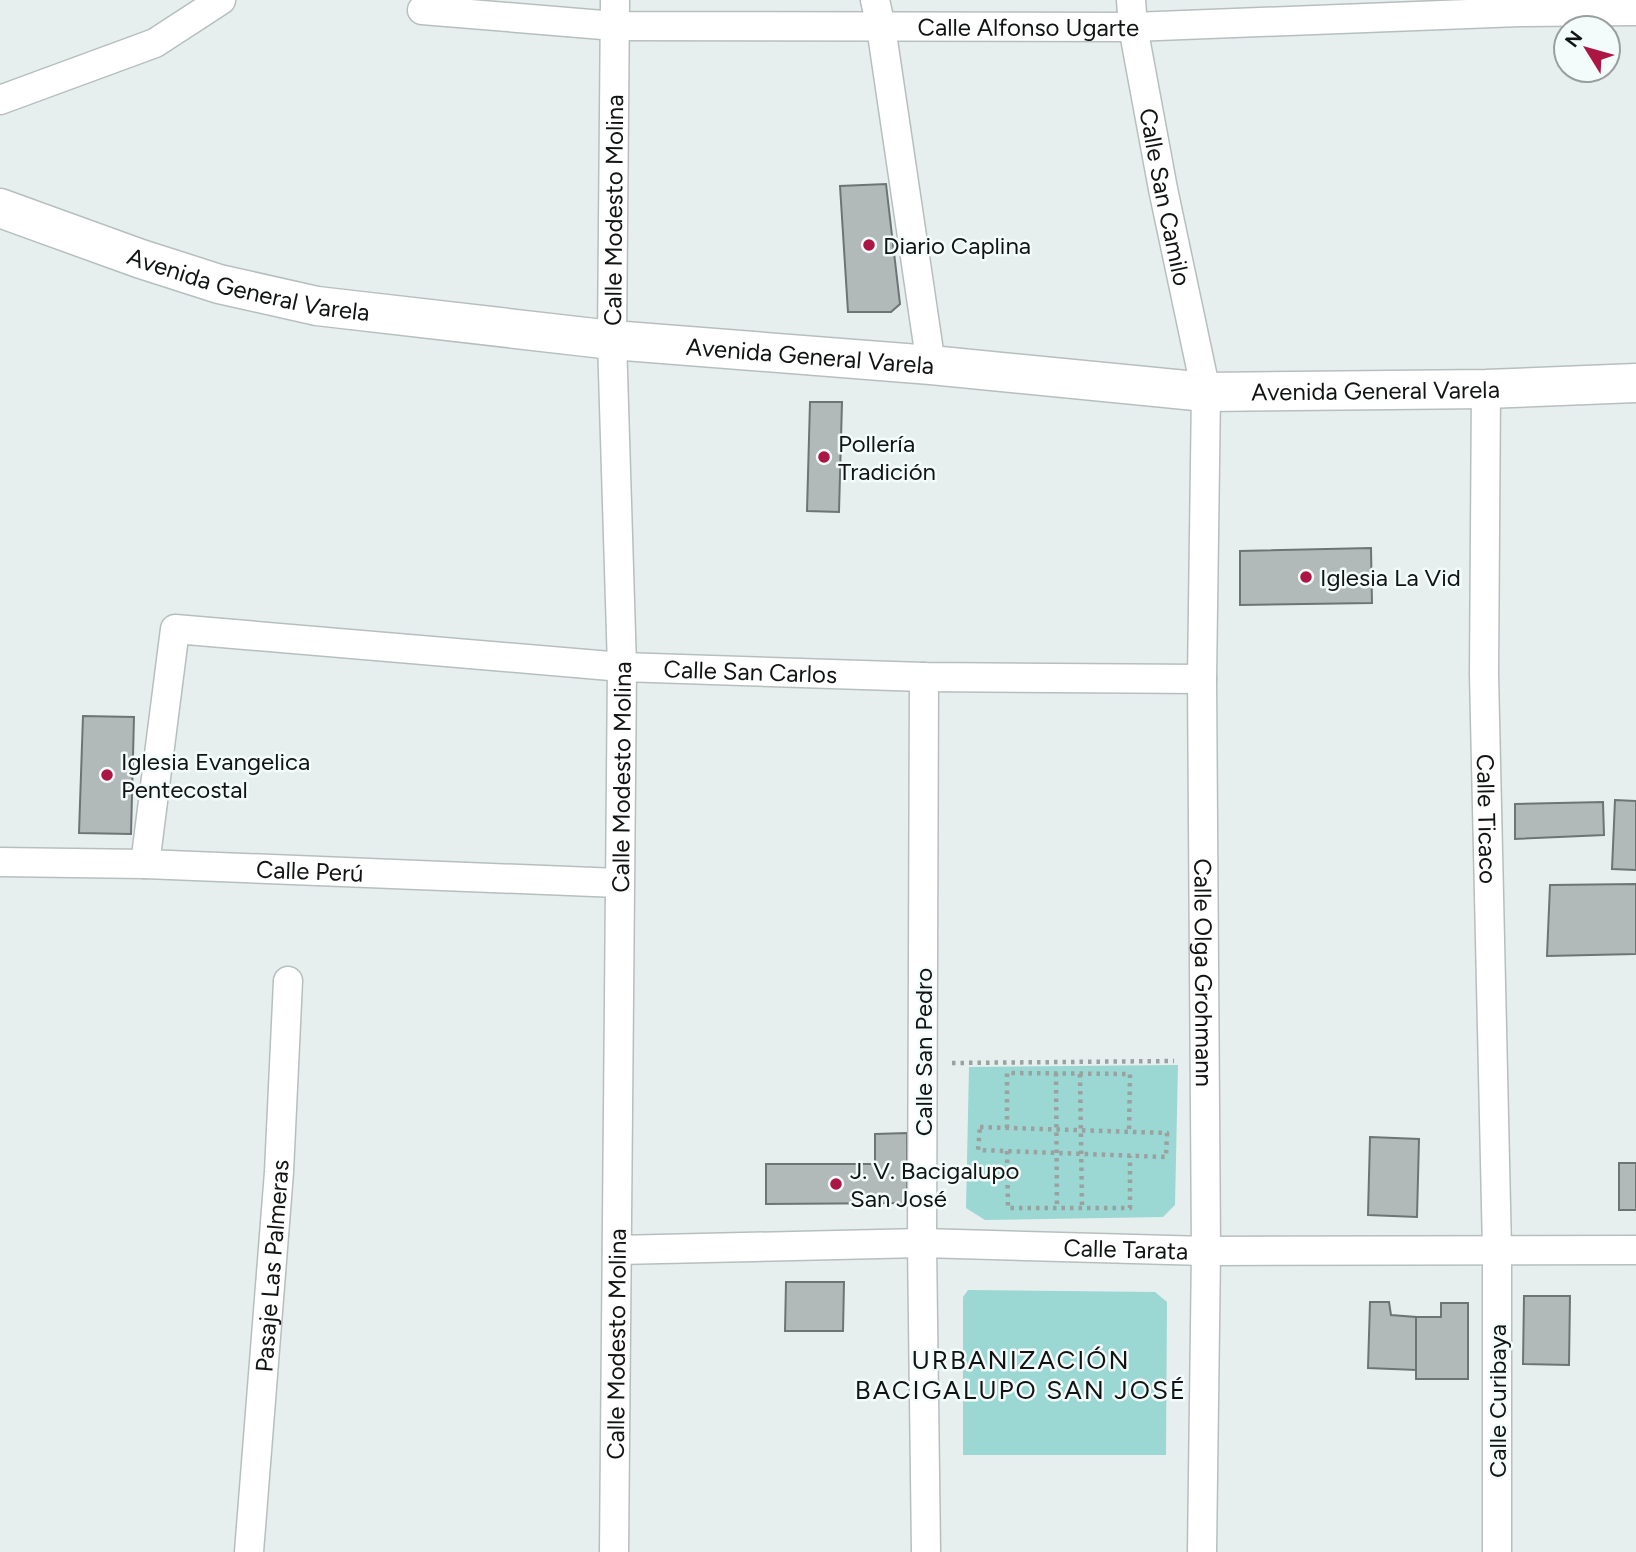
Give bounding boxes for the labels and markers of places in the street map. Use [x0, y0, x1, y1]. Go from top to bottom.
place label: Diario Caplina [883, 231, 1031, 260]
marker: Diario Caplina [861, 237, 877, 253]
place label: Pollería Tradición [838, 429, 936, 486]
marker: Pollería Tradición [816, 449, 832, 465]
place label: Iglesia La Vid [1320, 563, 1461, 592]
marker: Iglesia La Vid [1298, 569, 1314, 585]
place label: Iglesia Evangelica Pentecostal [121, 747, 310, 804]
marker: Iglesia Evangelica Pentecostal [99, 767, 115, 783]
place label: J. V. Bacigalupo San José [850, 1156, 1019, 1213]
marker: J. V. Bacigalupo San José [828, 1176, 844, 1192]

